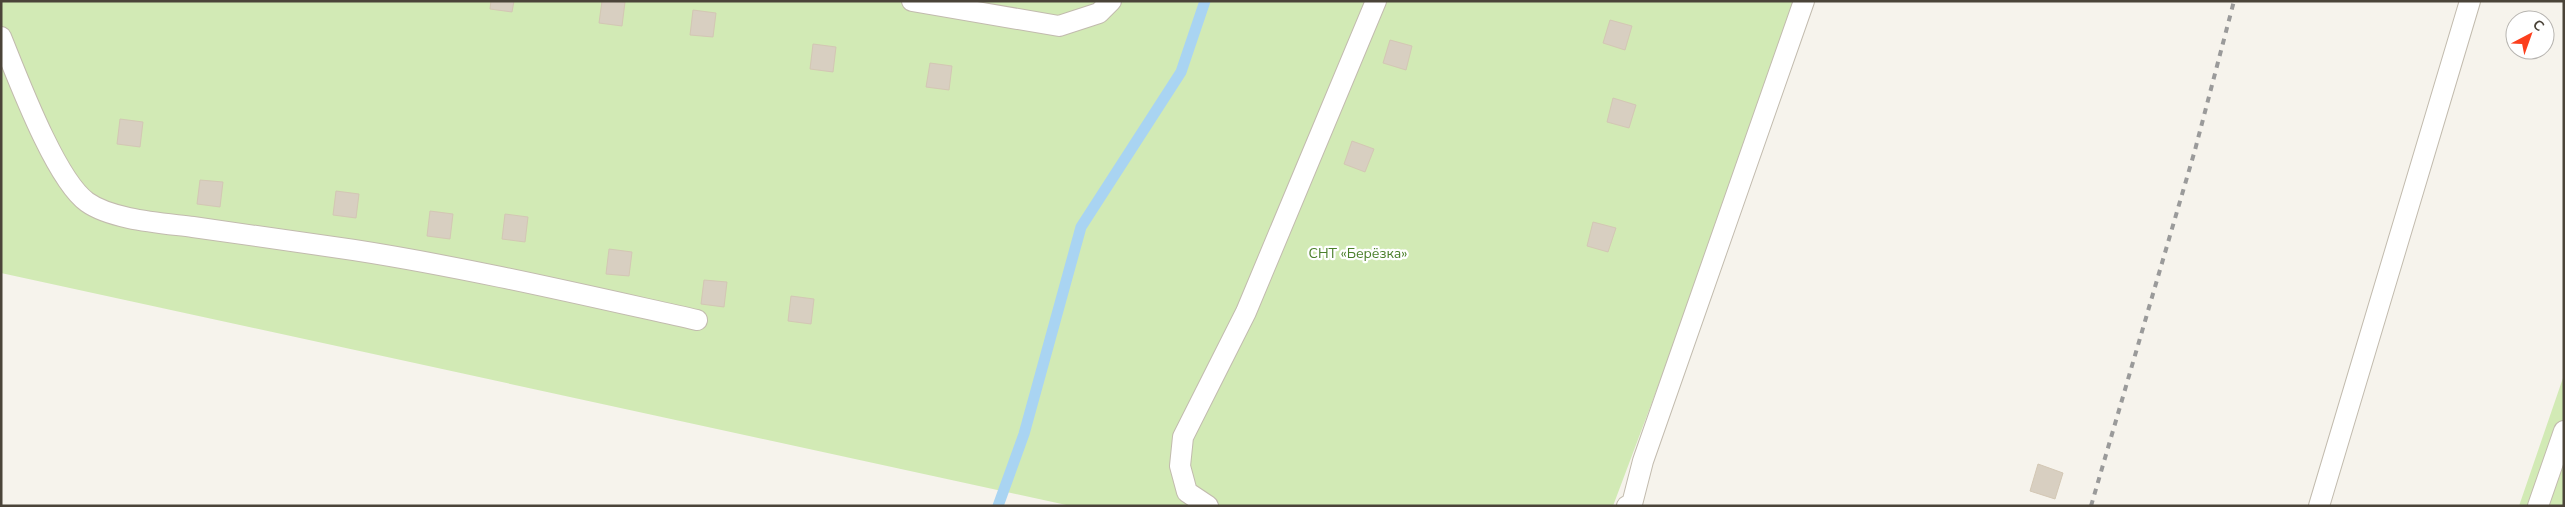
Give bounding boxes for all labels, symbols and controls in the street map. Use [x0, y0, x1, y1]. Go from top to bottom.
north arrow [2505, 10, 2555, 60]
text: С [2528, 15, 2548, 36]
park label: СНТ «Берёзка» [1308, 244, 1408, 263]

